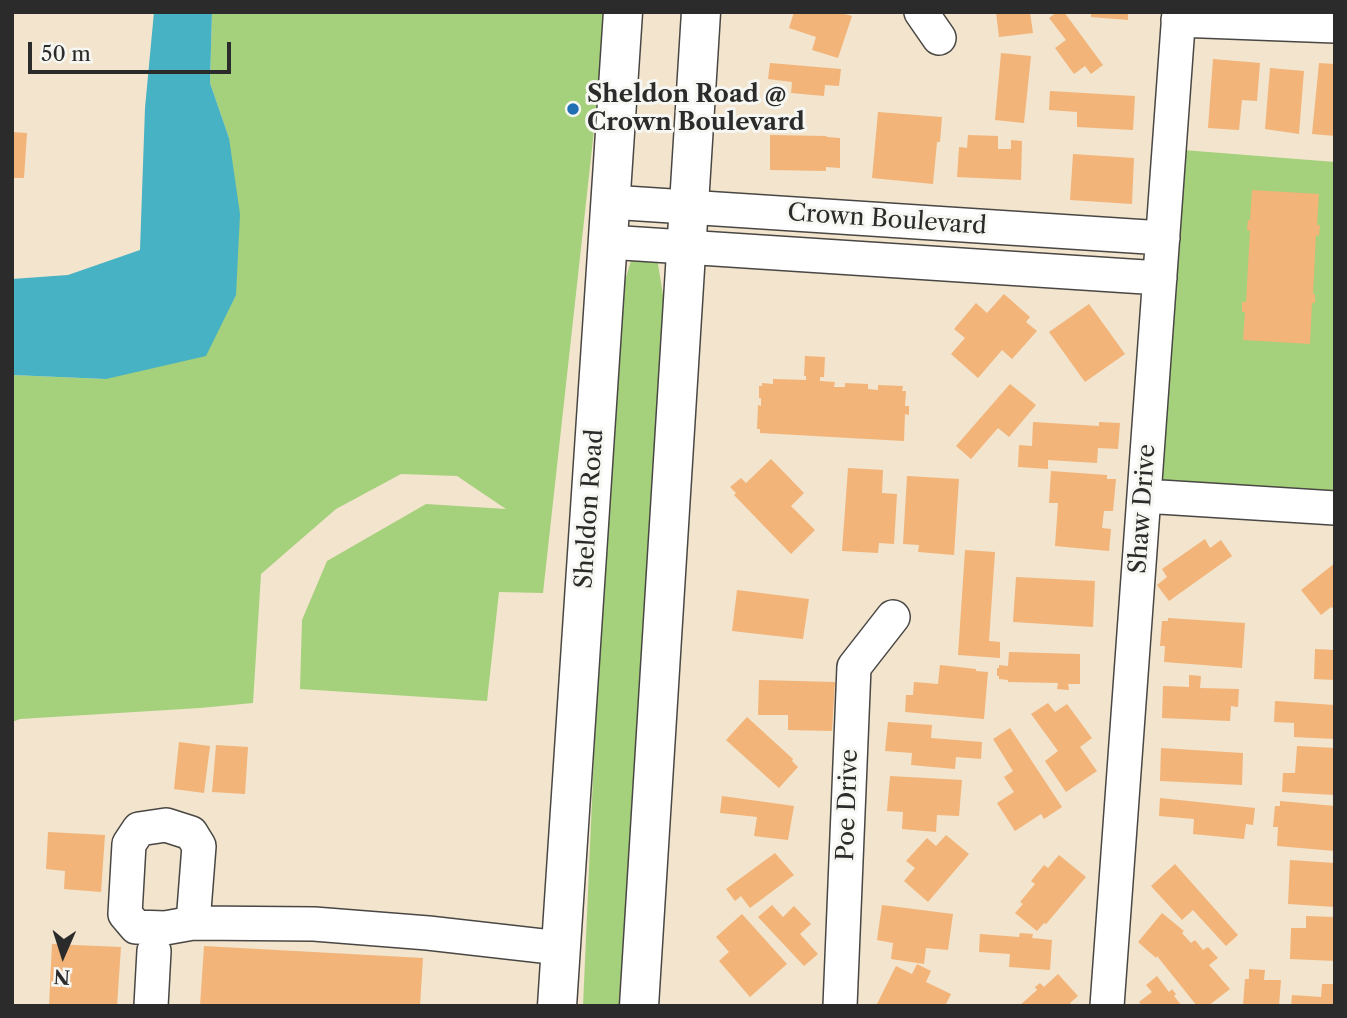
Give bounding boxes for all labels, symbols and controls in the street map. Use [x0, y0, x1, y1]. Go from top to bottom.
scale bar [32, 28, 234, 72]
text: 50 m [41, 41, 91, 66]
place label: Sheldon Road @ Crown Boulevard [587, 81, 805, 137]
marker: Sheldon Road @ Crown Boulevard [565, 101, 581, 117]
street label: Crown Boulevard [787, 199, 987, 241]
street label: Sheldon Road [570, 428, 610, 590]
street label: Shaw Drive [1124, 443, 1162, 575]
street label: Poe Drive [832, 748, 864, 862]
north arrow [28, 920, 98, 990]
text: N [53, 965, 71, 988]

